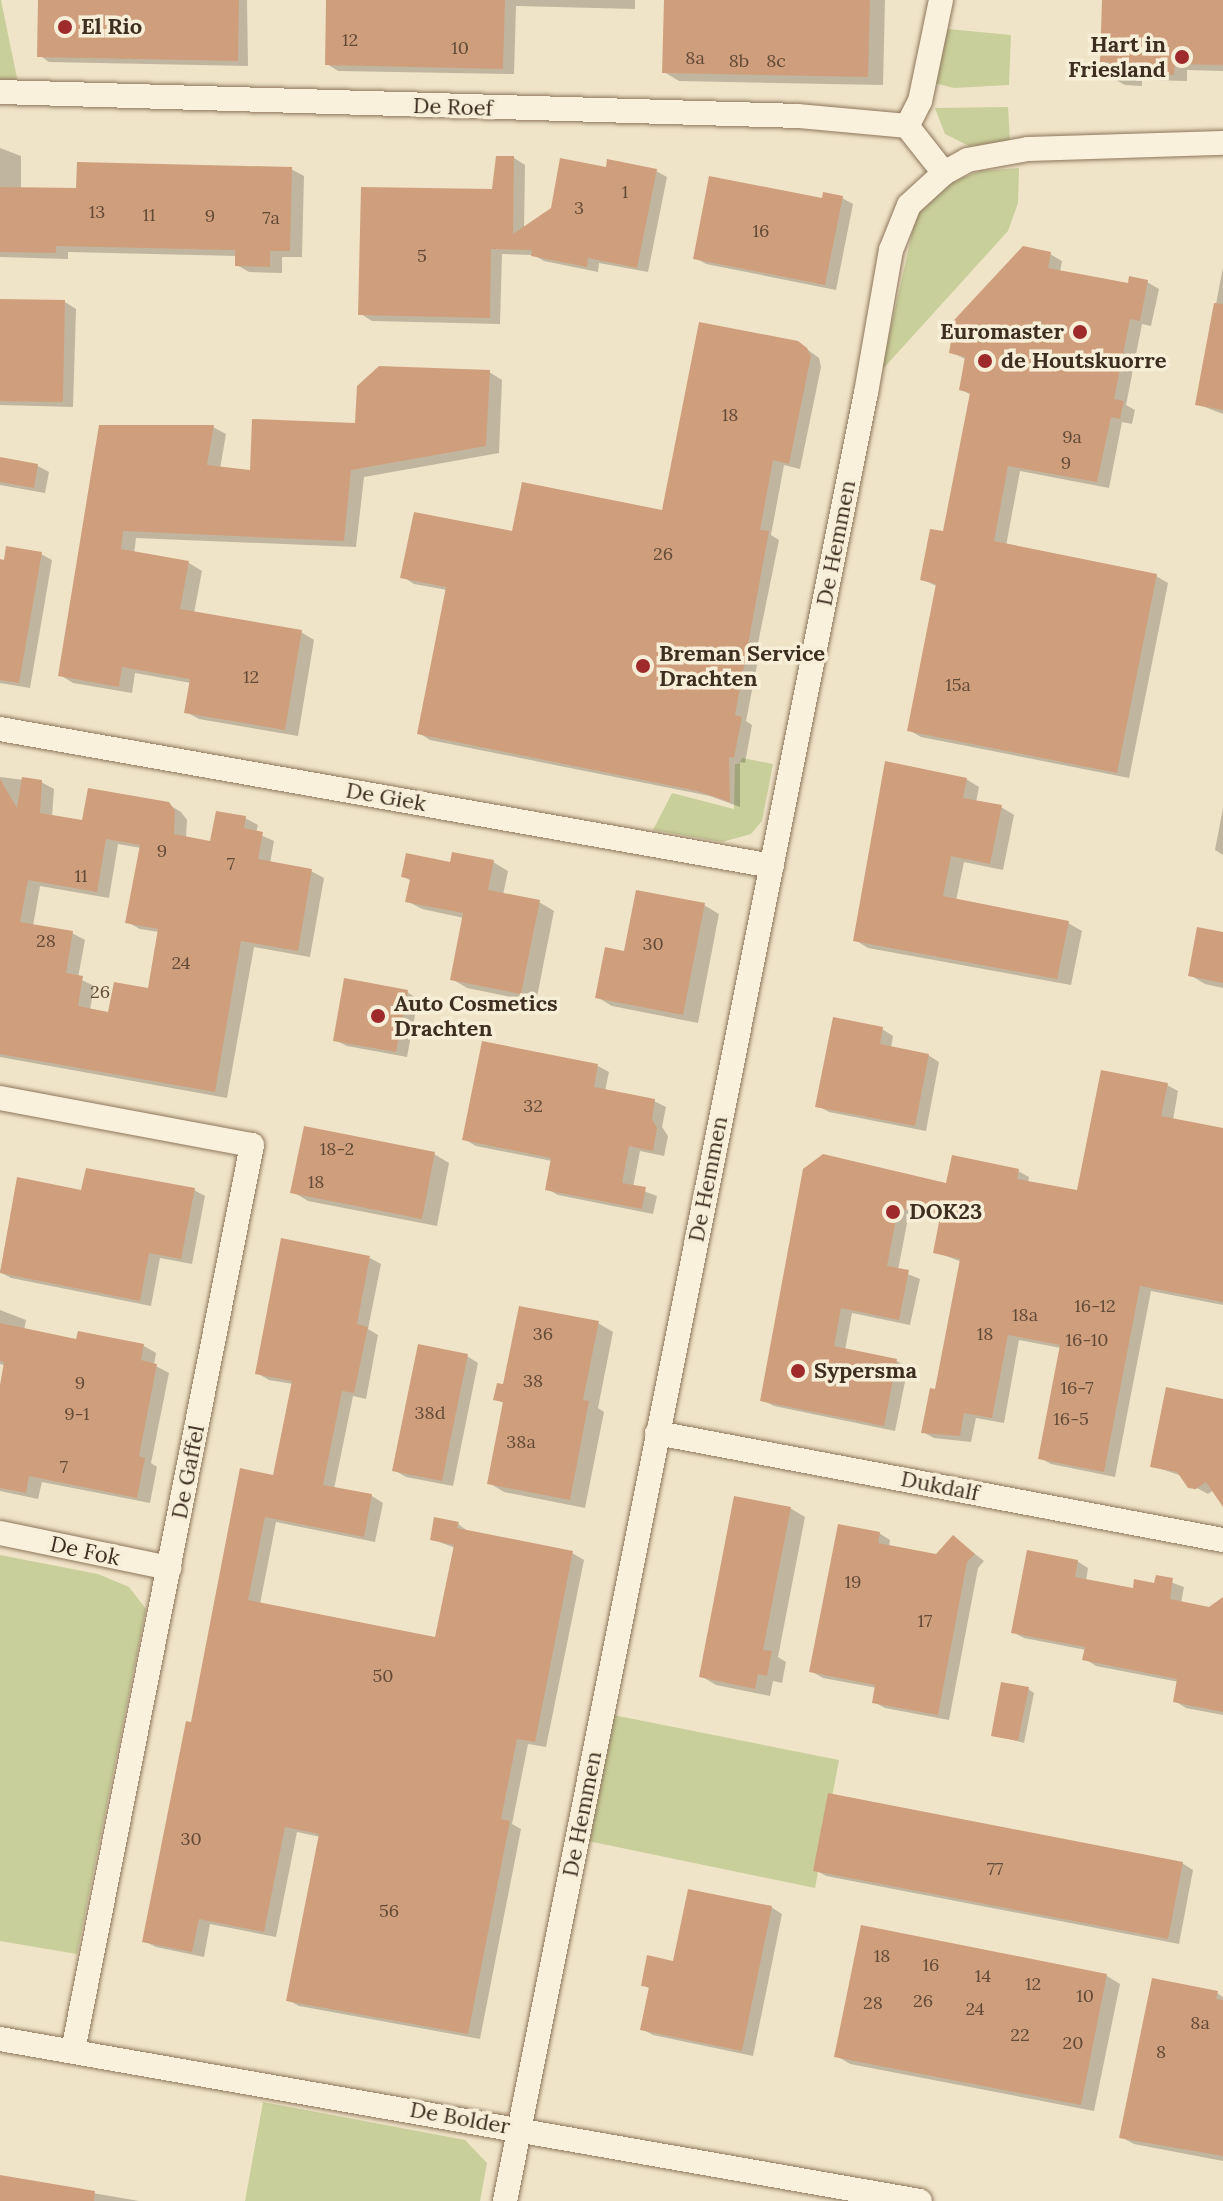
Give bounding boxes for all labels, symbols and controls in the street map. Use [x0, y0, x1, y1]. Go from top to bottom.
place label: El Rio [81, 14, 142, 40]
marker: El Rio [56, 18, 74, 36]
house number: 12 [342, 29, 358, 51]
place label: Hart in Friesland [1068, 31, 1166, 82]
house number: 10 [451, 37, 469, 59]
house number: 8a [685, 47, 705, 69]
marker: Hart in Friesland [1173, 48, 1191, 66]
house number: 8b [729, 50, 749, 72]
house number: 8c [766, 50, 786, 72]
street label: De Roef [413, 92, 493, 122]
house number: 1 [622, 181, 628, 203]
house number: 3 [574, 197, 584, 219]
house number: 13 [89, 201, 105, 223]
house number: 11 [142, 204, 156, 226]
house number: 9 [205, 205, 215, 227]
house number: 7a [262, 207, 280, 229]
house number: 16 [753, 220, 769, 242]
house number: 5 [417, 245, 427, 267]
place label: Euromaster [940, 319, 1064, 345]
marker: Euromaster [1071, 323, 1089, 341]
place label: de Houtskuorre [1001, 348, 1167, 374]
marker: de Houtskuorre [976, 352, 994, 370]
house number: 18 [722, 404, 738, 426]
house number: 9a [1062, 426, 1082, 448]
house number: 9 [1061, 452, 1071, 474]
street label: De Hemmen [811, 478, 861, 608]
house number: 26 [653, 543, 673, 565]
place label: Breman Service Drachten [659, 640, 825, 692]
marker: Breman Service Drachten [634, 657, 652, 675]
house number: 12 [243, 666, 259, 688]
house number: 15a [945, 674, 971, 696]
street label: De Giek [344, 777, 428, 817]
house number: 9 [157, 840, 167, 862]
house number: 7 [227, 853, 235, 875]
house number: 11 [74, 865, 88, 887]
house number: 28 [36, 930, 56, 952]
house number: 30 [642, 933, 664, 955]
house number: 24 [171, 952, 191, 974]
house number: 26 [90, 981, 110, 1003]
place label: Auto Cosmetics Drachten [394, 990, 558, 1042]
marker: Auto Cosmetics Drachten [369, 1007, 387, 1025]
house number: 32 [523, 1095, 543, 1117]
street label: De Hemmen [683, 1114, 733, 1244]
house number: 18-2 [320, 1138, 354, 1160]
house number: 18 [308, 1171, 324, 1193]
place label: DOK23 [909, 1199, 982, 1225]
marker: DOK23 [884, 1203, 902, 1221]
house number: 16-12 [1074, 1295, 1116, 1317]
house number: 18a [1012, 1304, 1038, 1326]
house number: 36 [533, 1323, 553, 1345]
house number: 18 [977, 1323, 993, 1345]
house number: 16-10 [1065, 1329, 1109, 1351]
place label: Sypersma [814, 1358, 917, 1384]
marker: Sypersma [789, 1362, 807, 1380]
house number: 38 [523, 1370, 543, 1392]
house number: 9 [75, 1372, 85, 1394]
house number: 16-7 [1061, 1377, 1093, 1399]
house number: 38d [415, 1402, 445, 1424]
house number: 9-1 [64, 1403, 90, 1425]
house number: 16-5 [1053, 1408, 1089, 1430]
street label: De Gaffel [166, 1423, 210, 1521]
house number: 38a [506, 1431, 536, 1453]
house number: 7 [60, 1456, 68, 1478]
street label: Dukdalf [899, 1465, 981, 1507]
street label: De Fok [48, 1531, 122, 1571]
house number: 19 [845, 1571, 861, 1593]
house number: 17 [918, 1610, 932, 1632]
house number: 50 [373, 1665, 393, 1687]
street label: De Hemmen [557, 1749, 607, 1879]
house number: 30 [180, 1828, 202, 1850]
house number: 77 [987, 1858, 1003, 1880]
house number: 56 [379, 1900, 399, 1922]
house number: 18 [874, 1945, 890, 1967]
house number: 16 [923, 1954, 939, 1976]
house number: 14 [975, 1965, 991, 1987]
house number: 12 [1025, 1973, 1041, 1995]
house number: 10 [1076, 1985, 1094, 2007]
house number: 26 [913, 1990, 933, 2012]
house number: 28 [863, 1992, 883, 2014]
house number: 24 [965, 1998, 985, 2020]
house number: 8a [1190, 2012, 1210, 2034]
house number: 22 [1010, 2024, 1030, 2046]
house number: 20 [1063, 2032, 1083, 2054]
house number: 8 [1156, 2041, 1166, 2063]
street label: De Bolder [408, 2096, 512, 2140]

